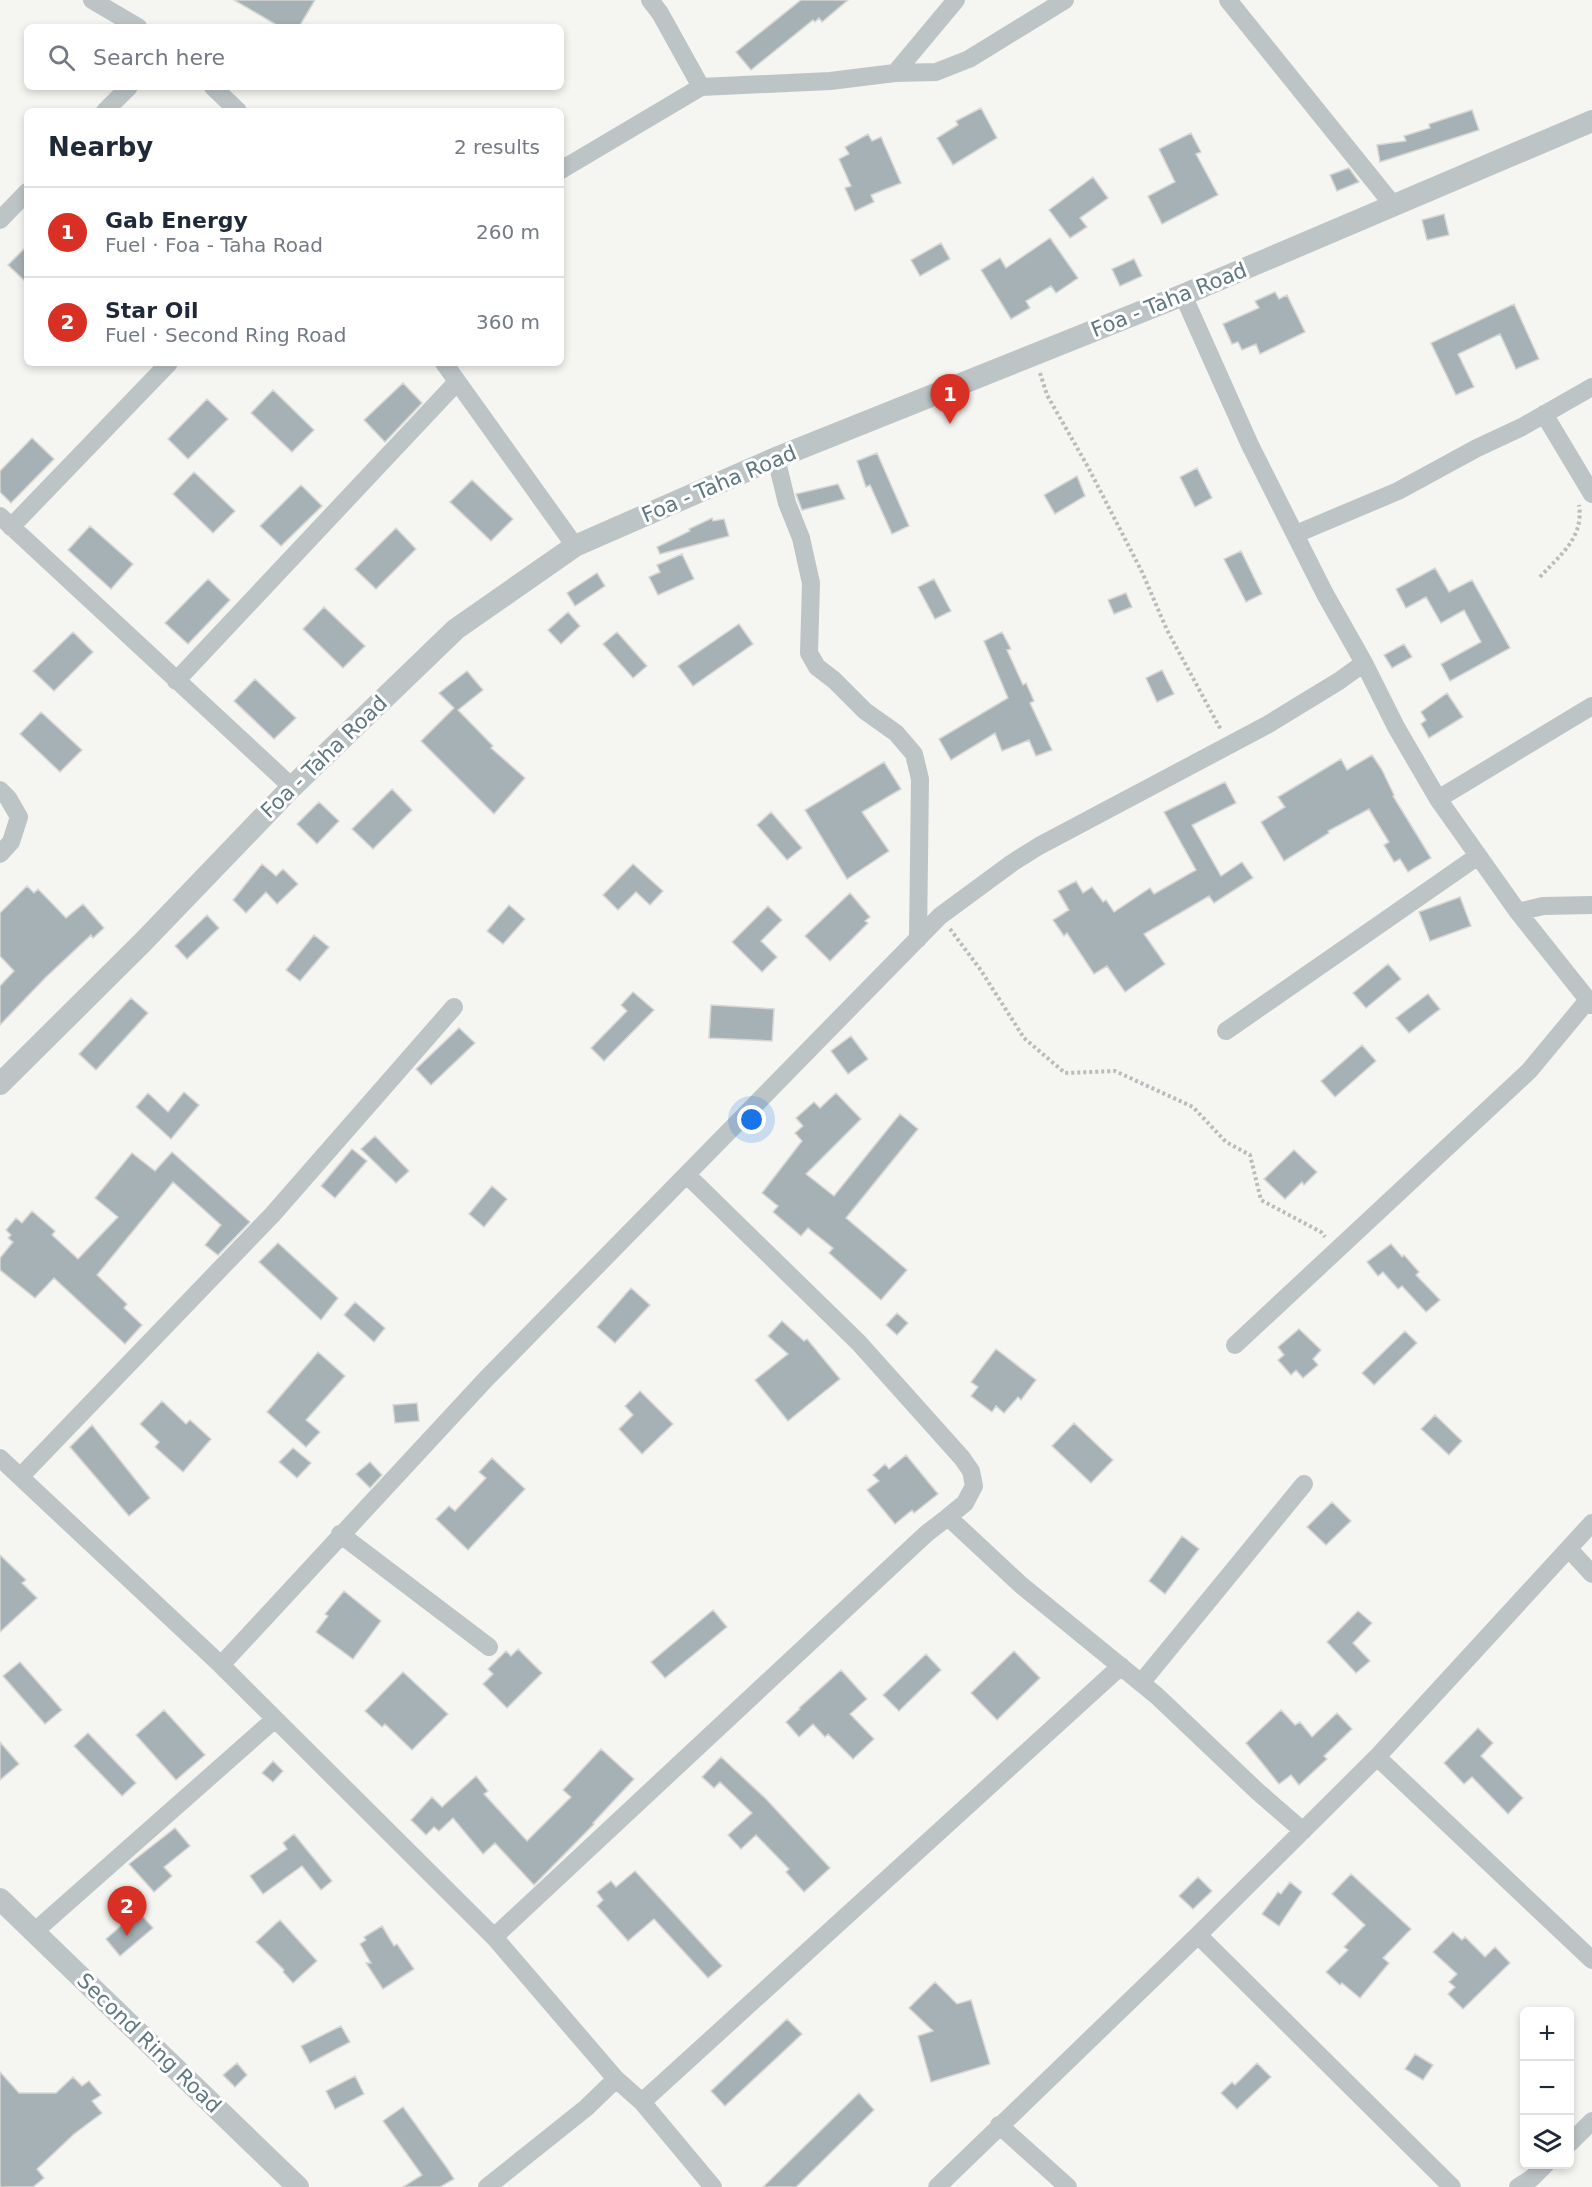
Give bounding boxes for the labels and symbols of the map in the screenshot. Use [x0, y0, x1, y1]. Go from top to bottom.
street label: Foa - Taha Road [1088, 258, 1250, 342]
pin: 1 [930, 374, 970, 424]
street label: Foa - Taha Road [638, 441, 800, 527]
street label: Foa - Taha Road [256, 691, 392, 823]
your location [737, 1105, 766, 1134]
pin: 2 [108, 1886, 146, 1936]
street label: Second Ring Road [72, 1968, 226, 2118]

